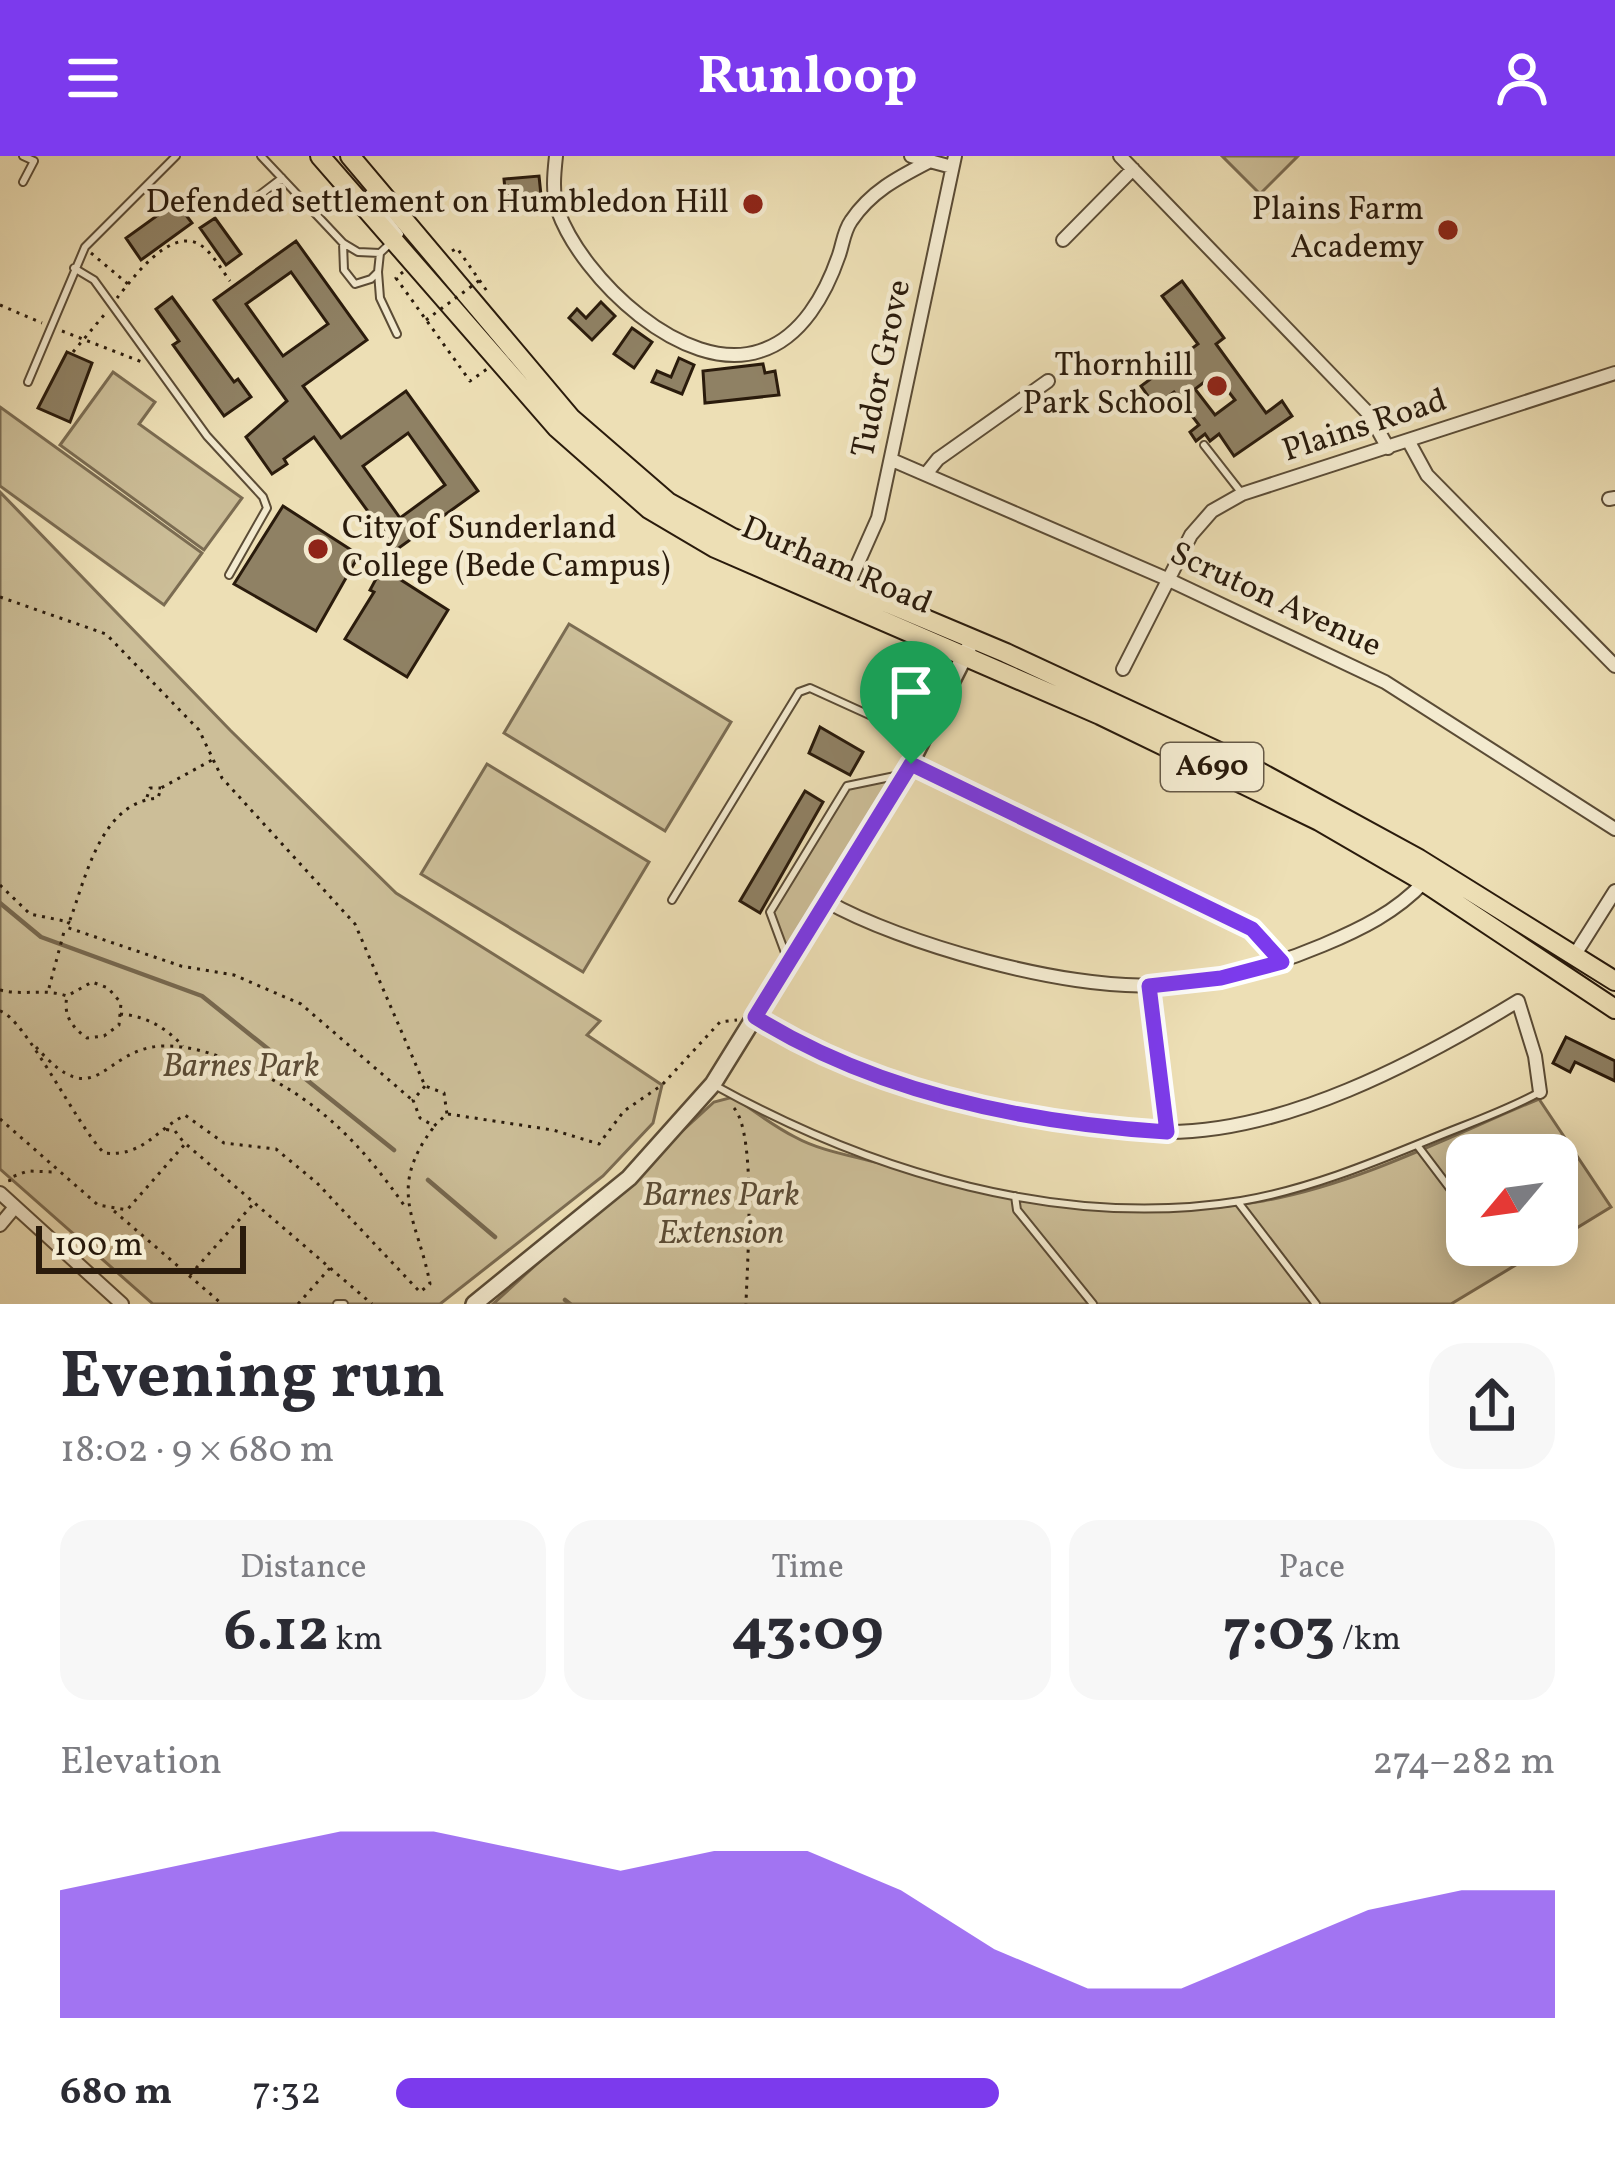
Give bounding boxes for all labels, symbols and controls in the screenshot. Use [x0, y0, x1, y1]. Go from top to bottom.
text: Runloop [697, 41, 918, 116]
icon: menu [60, 45, 126, 111]
icon: person [1489, 45, 1555, 111]
place label: Defended settlement on Humbledon Hill [146, 181, 729, 227]
place label: Plains Farm Academy [1252, 188, 1424, 272]
marker: Defended settlement on Humbledon Hill [740, 191, 766, 217]
marker: Plains Farm Academy [1435, 217, 1461, 243]
street label: Tudor Grove [842, 276, 924, 462]
place label: Thornhill Park School [1023, 344, 1193, 428]
marker: Thornhill Park School [1204, 373, 1230, 399]
street label: Plains Road [1277, 379, 1453, 475]
street label: Durham Road [734, 506, 938, 628]
place label: City of Sunderland College (Bede Campus) [342, 507, 670, 591]
street label: Scruton Avenue [1162, 532, 1388, 670]
marker: City of Sunderland College (Bede Campus) [305, 536, 331, 562]
pin [860, 641, 962, 764]
icon: arrive [878, 659, 944, 725]
road number: A690 [1161, 743, 1263, 791]
park label: Barnes Park [163, 1045, 319, 1091]
north arrow [1446, 1134, 1578, 1266]
map controls [1446, 1134, 1578, 1266]
park label: Barnes Park Extension [643, 1174, 799, 1258]
scale bar [36, 1220, 246, 1273]
text: 100 m [54, 1224, 143, 1270]
text: Evening run [60, 1333, 446, 1425]
button: share [1429, 1343, 1555, 1469]
text: 18:02 · 9 × 680 m [60, 1424, 334, 1478]
text: Distance [240, 1546, 366, 1592]
text: Time [771, 1546, 844, 1592]
text: Pace [1279, 1546, 1345, 1592]
text: 6.12 [224, 1592, 329, 1675]
text: 43:09 [731, 1592, 884, 1675]
text: 7:03 [1223, 1592, 1335, 1675]
text: km [329, 1618, 383, 1664]
text: /km [1335, 1618, 1401, 1664]
text: Elevation [60, 1736, 222, 1790]
text: 274–282 m [1372, 1736, 1555, 1790]
text: 680 m [60, 2066, 172, 2120]
text: 7:32 [252, 2066, 321, 2120]

